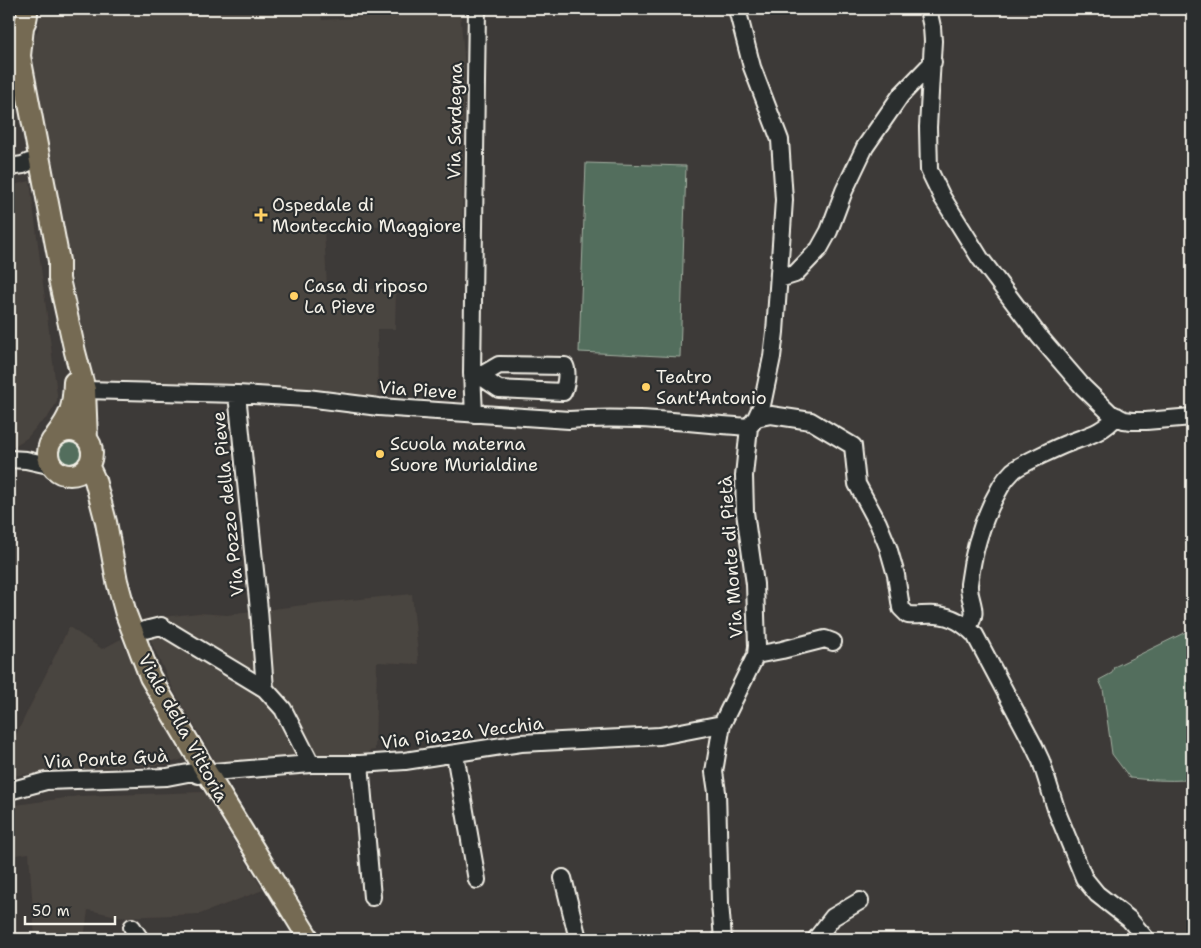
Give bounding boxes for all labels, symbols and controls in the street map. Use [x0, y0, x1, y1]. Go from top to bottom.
street label: Via Sardegna [442, 62, 468, 180]
place label: Ospedale di Montecchio Maggiore [272, 193, 462, 238]
marker: Ospedale di Montecchio Maggiore [254, 208, 268, 222]
place label: Casa di riposo La Pieve [304, 274, 428, 319]
marker: Casa di riposo La Pieve [288, 290, 300, 302]
place label: Teatro Sant'Antonio [656, 365, 767, 410]
street label: Via Pieve [378, 375, 458, 405]
marker: Teatro Sant'Antonio [640, 381, 652, 393]
street label: Via Pozzo della Pieve [206, 410, 250, 598]
place label: Scuola materna Suore Murialdine [390, 432, 538, 477]
marker: Scuola materna Suore Murialdine [374, 448, 386, 460]
street label: Via Monte di Pietà [713, 475, 749, 639]
street label: Viale della Vittoria [132, 650, 234, 806]
street label: Via Piazza Vecchia [379, 711, 545, 755]
street label: Via Ponte Guà [43, 744, 169, 774]
scale bar [25, 893, 115, 925]
text: 50 m [32, 901, 70, 921]

